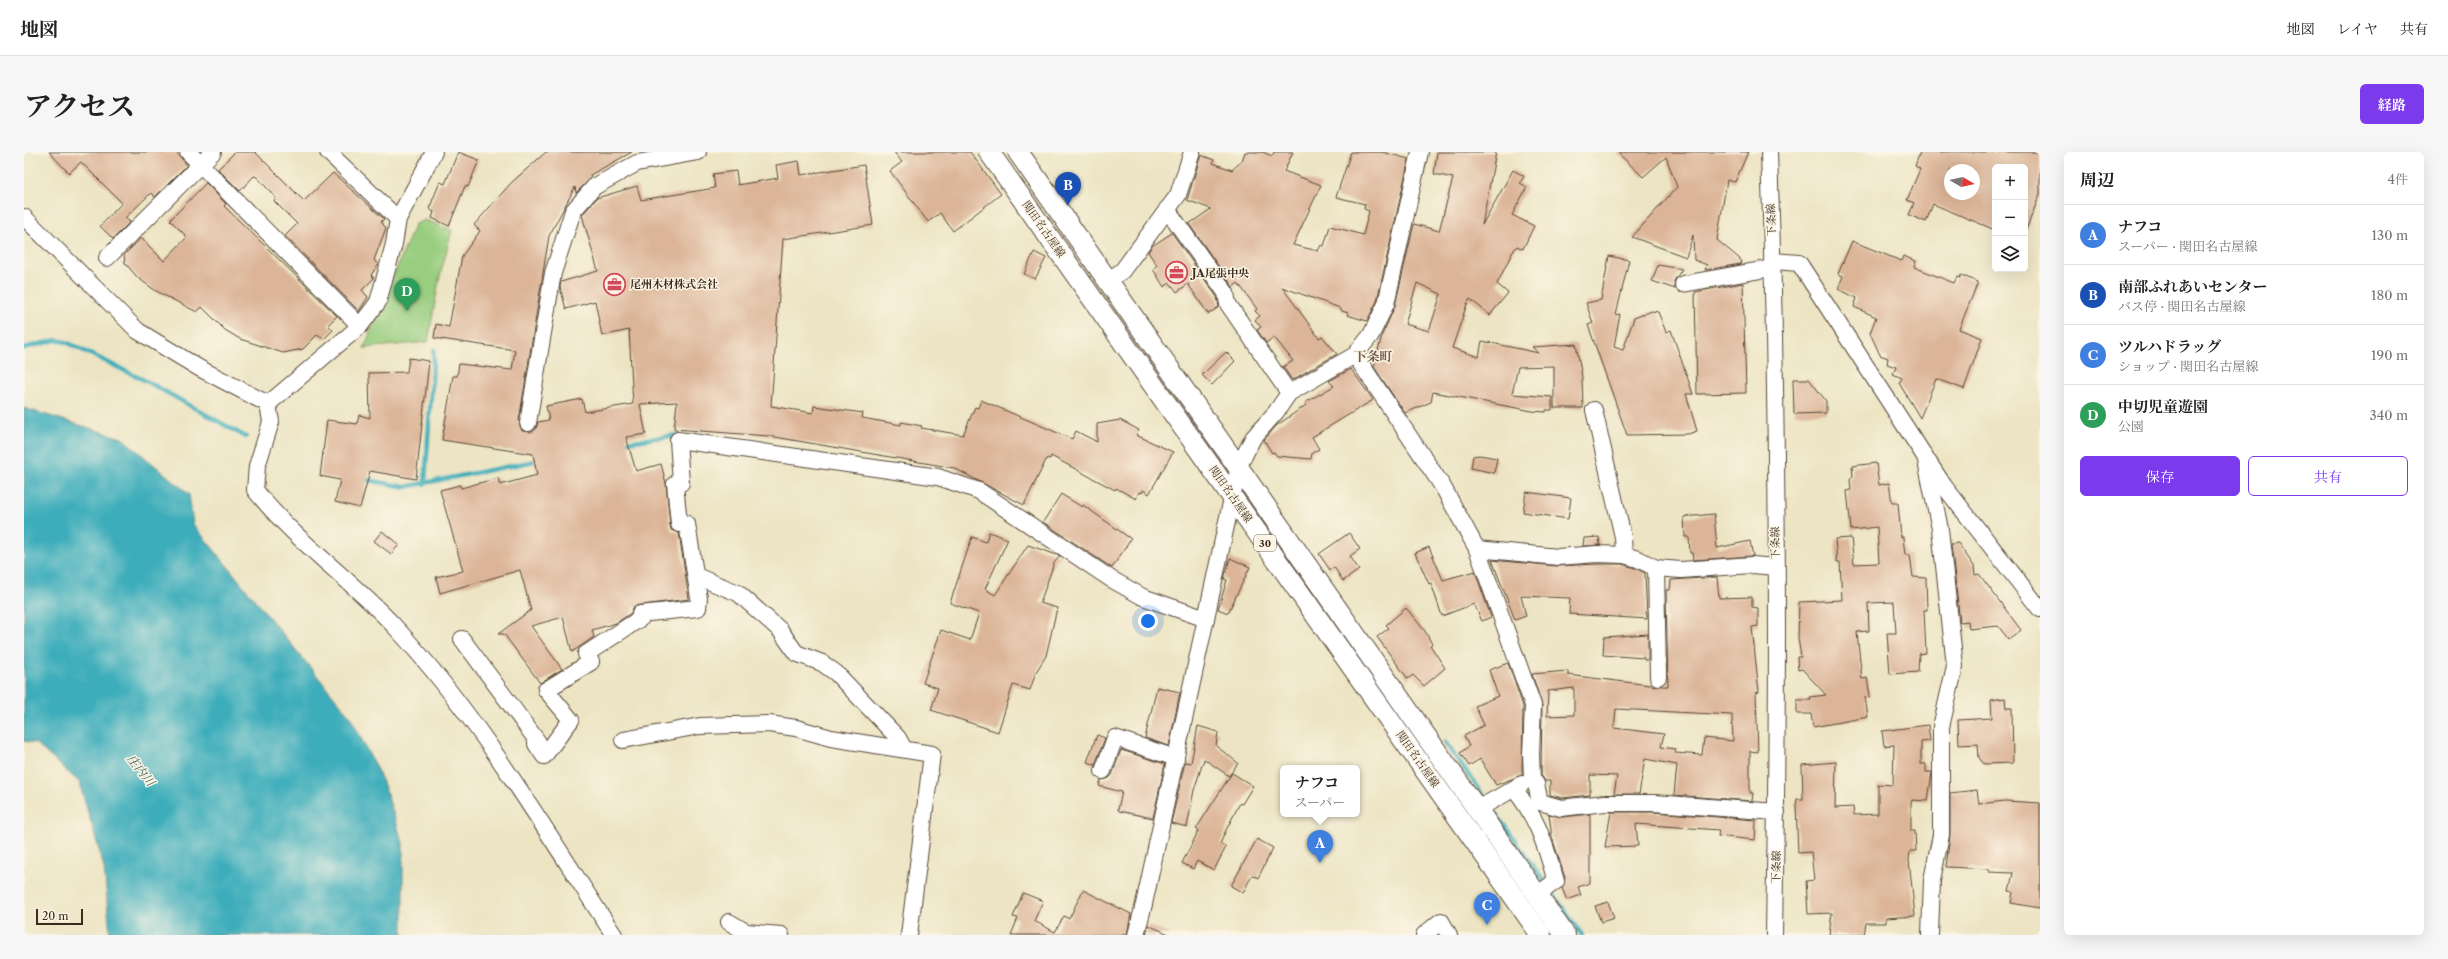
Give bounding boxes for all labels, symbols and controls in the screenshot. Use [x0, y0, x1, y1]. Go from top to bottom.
text: 地図 [20, 18, 58, 41]
text: 地図 [2287, 20, 2315, 38]
text: レイヤ [2337, 20, 2378, 38]
text: 共有 [2400, 20, 2428, 38]
button: 経路 [2360, 84, 2424, 124]
text: アクセス [24, 89, 135, 123]
north arrow [1944, 164, 1980, 200]
map controls [1992, 164, 2028, 272]
button: + [1992, 164, 2028, 200]
text: 周辺 [2080, 170, 2114, 190]
text: 4件 [2387, 171, 2408, 187]
pin: B [1055, 172, 1081, 205]
street label: 関田名古屋線 [1019, 198, 1069, 260]
button: − [1992, 200, 2028, 236]
street label: 下条線 [1763, 203, 1779, 237]
text: ナフコ [2118, 217, 2162, 236]
text: A [2088, 227, 2098, 243]
text: 130 m [2372, 227, 2408, 243]
button: layers [1992, 236, 2028, 272]
text: スーパー · 関田名古屋線 [2118, 238, 2257, 254]
office icon: JA尾張中央 [1163, 260, 1189, 286]
place label: JA尾張中央 [1190, 266, 1250, 280]
office icon: 尾州木材株式会社 [601, 271, 627, 297]
place label: 尾州木材株式会社 [630, 277, 718, 291]
text: 南部ふれあいセンター [2118, 277, 2267, 296]
pin: D [394, 278, 420, 311]
text: B [2088, 287, 2098, 303]
text: 180 m [2371, 287, 2408, 303]
text: バス停 · 関田名古屋線 [2118, 298, 2246, 314]
text: ツルハドラッグ [2118, 337, 2221, 356]
text: C [2088, 347, 2098, 363]
text: 190 m [2371, 347, 2408, 363]
district label: 下条町 [1353, 348, 1393, 364]
text: ショップ · 関田名古屋線 [2118, 358, 2258, 374]
text: 中切児童遊園 [2118, 397, 2208, 416]
text: D [2087, 407, 2099, 423]
text: 340 m [2370, 407, 2408, 423]
text: 公園 [2118, 418, 2144, 434]
button: 保存 [2080, 456, 2240, 496]
button: 共有 [2248, 456, 2408, 496]
street label: 関田名古屋線 [1206, 463, 1256, 525]
street label: 下条線 [1768, 526, 1782, 560]
road number: 30 [1254, 535, 1276, 551]
your location [1138, 611, 1158, 631]
street label: 関田名古屋線 [1393, 728, 1443, 790]
water label: 庄内川 [124, 751, 159, 790]
popup [1280, 765, 1360, 817]
text: ナフコ [1295, 773, 1339, 792]
text: スーパー [1295, 794, 1345, 810]
pin: A [1307, 830, 1333, 863]
street label: 下条線 [1769, 850, 1783, 884]
pin: C [1474, 892, 1500, 925]
scale bar [36, 907, 83, 926]
text: 20 m [42, 909, 68, 923]

